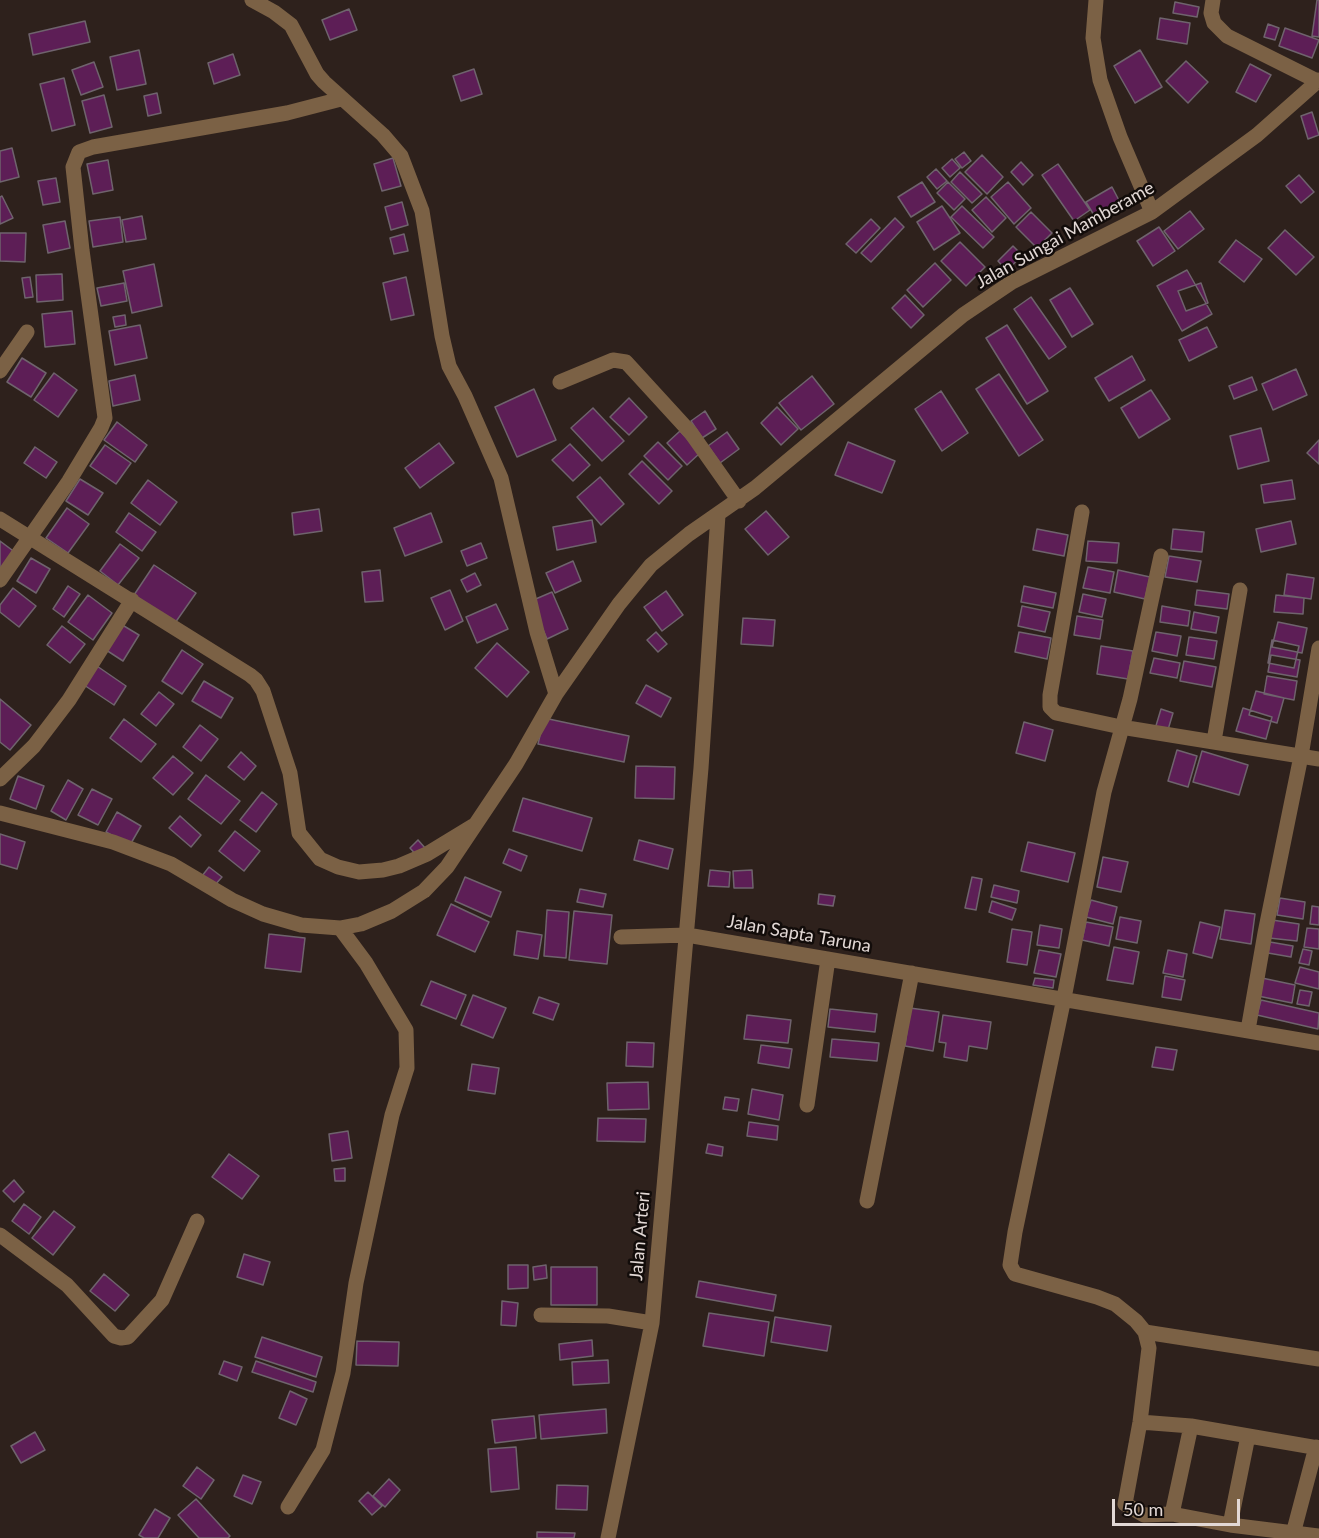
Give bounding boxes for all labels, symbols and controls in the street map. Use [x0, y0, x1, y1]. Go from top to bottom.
street label: Jalan Sungai Mamberame [972, 177, 1158, 293]
street label: Jalan Sapta Taruna [725, 911, 873, 957]
street label: Jalan Arteri [625, 1190, 655, 1282]
scale bar [1115, 1487, 1242, 1525]
text: 50 m [1123, 1498, 1163, 1520]

